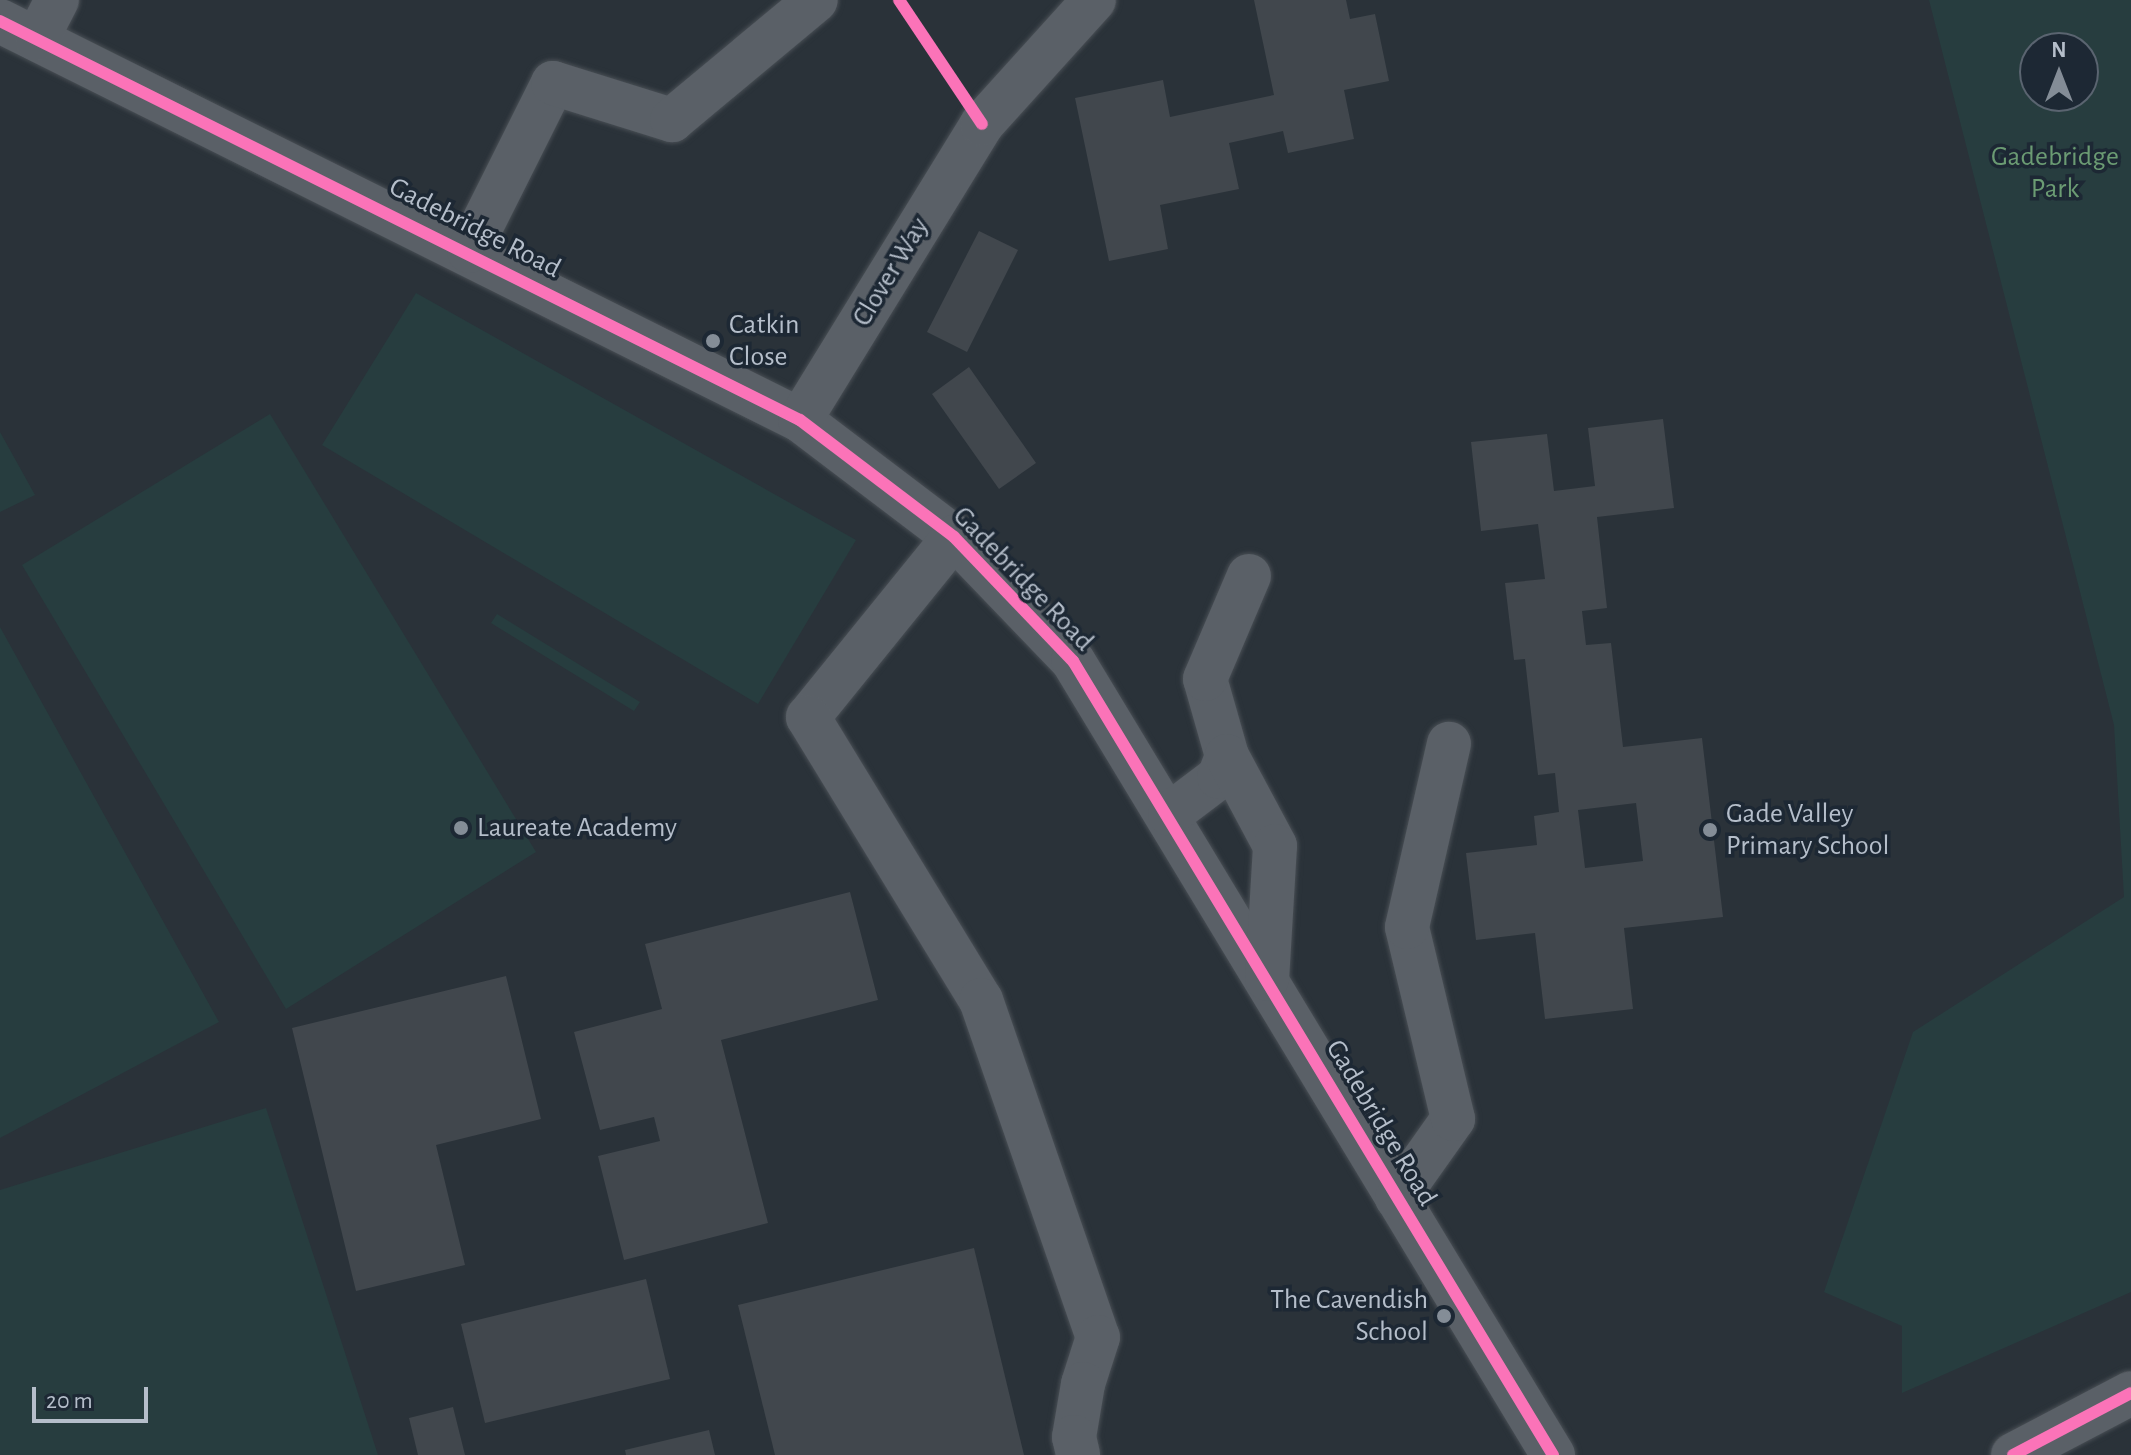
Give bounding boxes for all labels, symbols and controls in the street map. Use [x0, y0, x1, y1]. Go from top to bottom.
north arrow [2019, 32, 2099, 112]
text: N [2051, 39, 2067, 61]
park label: Gadebridge Park [1991, 140, 2119, 206]
street label: Gadebridge Road [384, 170, 566, 286]
street label: Clover Way [845, 212, 937, 332]
place label: Catkin Close [729, 308, 799, 374]
marker: Catkin Close [704, 332, 722, 350]
street label: Gadebridge Road [946, 500, 1100, 658]
place label: Gade Valley Primary School [1726, 797, 1889, 863]
place label: Laureate Academy [477, 811, 677, 845]
marker: Laureate Academy [452, 819, 470, 837]
marker: Gade Valley Primary School [1701, 821, 1719, 839]
street label: Gadebridge Road [1318, 1034, 1444, 1212]
place label: The Cavendish School [1270, 1283, 1428, 1349]
marker: The Cavendish School [1435, 1307, 1453, 1325]
scale bar [36, 1371, 152, 1421]
text: 20 m [46, 1389, 93, 1413]

